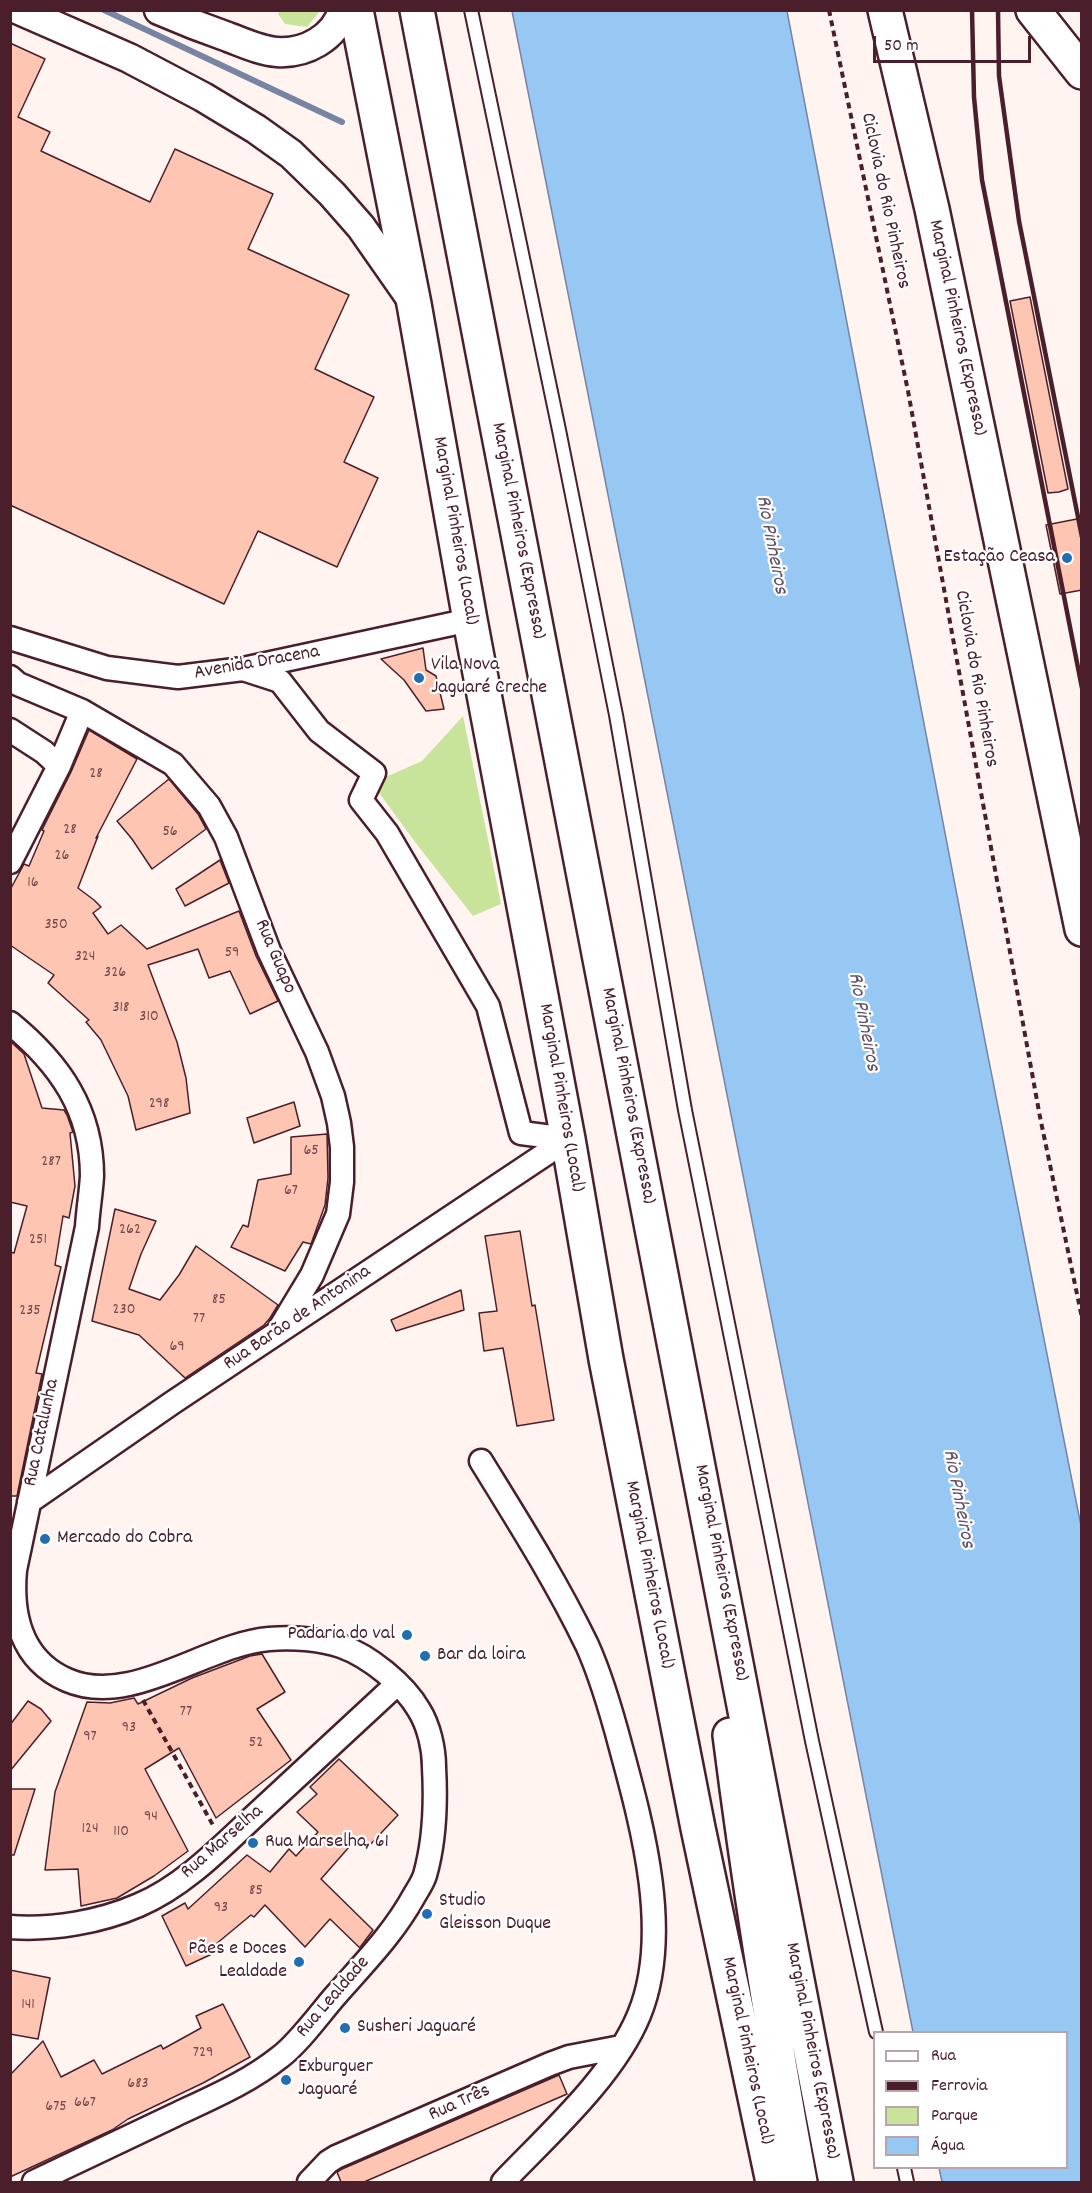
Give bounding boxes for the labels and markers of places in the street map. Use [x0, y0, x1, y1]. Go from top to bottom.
place label: Estação Ceasa [943, 546, 1055, 570]
marker: Estação Ceasa [1060, 551, 1074, 565]
place label: Vila Nova Jaguaré Creche [431, 654, 547, 701]
marker: Vila Nova Jaguaré Creche [412, 671, 426, 685]
place label: Mercado do Cobra [57, 1527, 192, 1551]
marker: Mercado do Cobra [38, 1532, 52, 1546]
place label: Padaria do val [287, 1623, 395, 1647]
marker: Padaria do val [400, 1628, 414, 1642]
place label: Bar da loira [437, 1644, 525, 1668]
marker: Bar da loira [418, 1649, 432, 1663]
place label: Rua Marselha, 61 [265, 1831, 389, 1855]
marker: Rua Marselha, 61 [246, 1836, 260, 1850]
place label: Studio Gleisson Duque [439, 1890, 551, 1937]
marker: Studio Gleisson Duque [420, 1907, 434, 1921]
place label: Pães e Doces Lealdade [188, 1938, 287, 1985]
marker: Pães e Doces Lealdade [292, 1955, 306, 1969]
place label: Susheri Jaguaré [357, 2016, 476, 2040]
marker: Susheri Jaguaré [338, 2021, 352, 2035]
place label: Exburguer Jaguaré [298, 2056, 373, 2103]
marker: Exburguer Jaguaré [279, 2073, 293, 2087]

